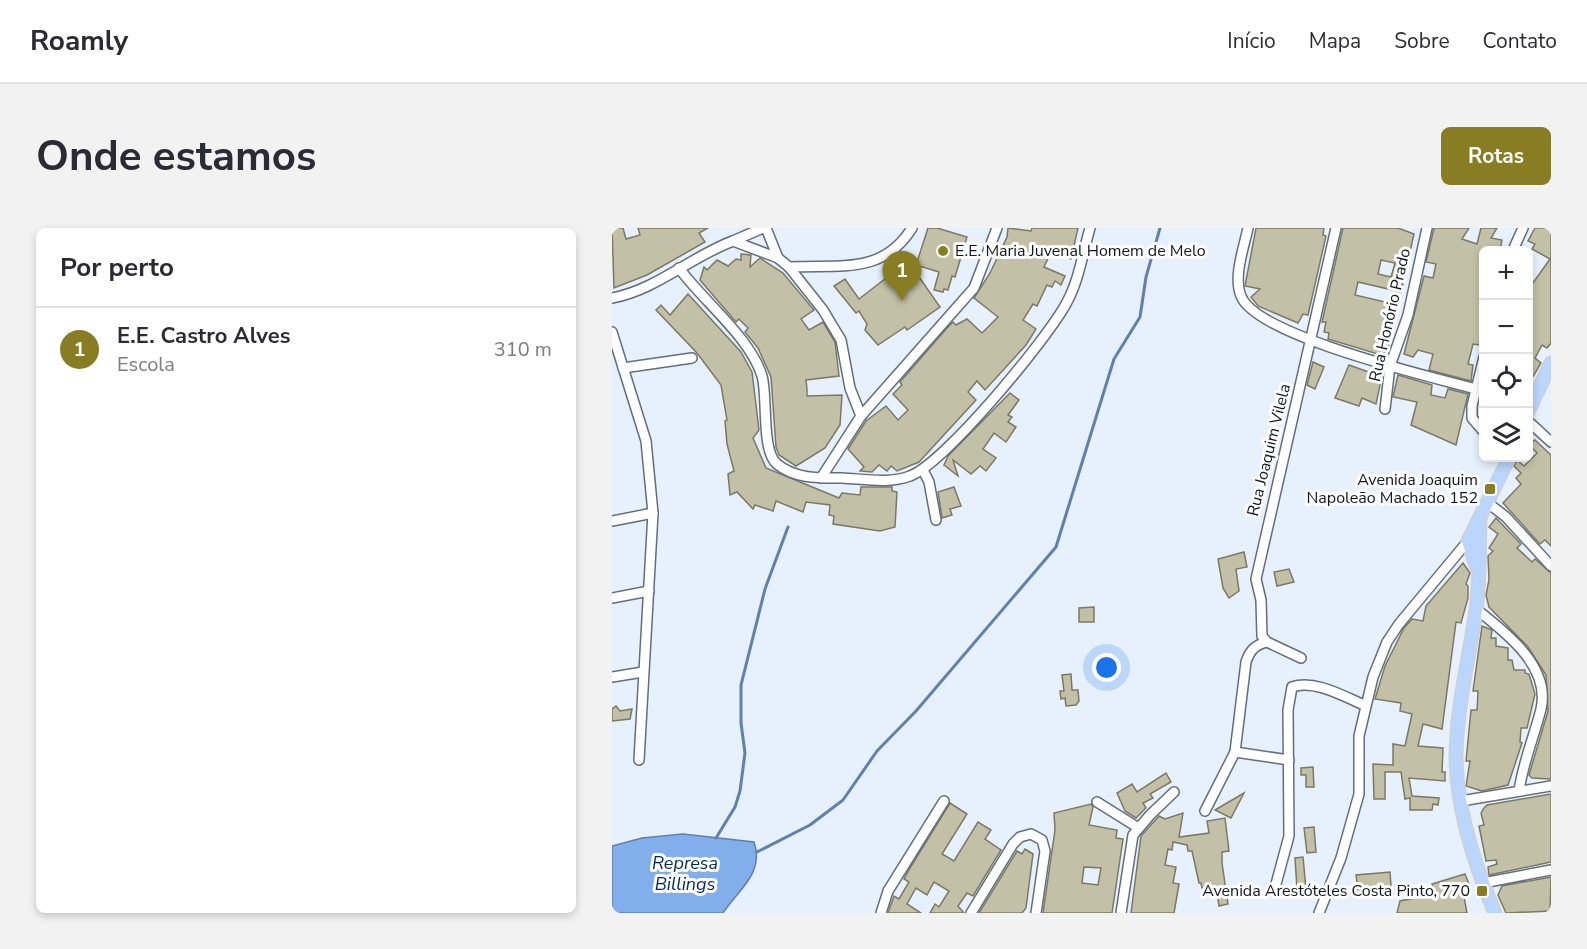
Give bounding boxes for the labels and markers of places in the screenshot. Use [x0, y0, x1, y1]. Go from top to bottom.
place label: E.E. Maria Juvenal Homem de Melo [955, 240, 1206, 262]
marker: E.E. Maria Juvenal Homem de Melo [936, 244, 950, 258]
pin: 1 [882, 251, 922, 301]
place label: Avenida Joaquim Napoleão Machado 152 [1307, 469, 1478, 509]
marker: Avenida Joaquim Napoleão Machado 152 [1483, 482, 1497, 496]
place label: Avenida Arestóteles Costa Pinto, 770 [1202, 880, 1470, 902]
marker: Avenida Arestóteles Costa Pinto, 770 [1475, 884, 1489, 898]

